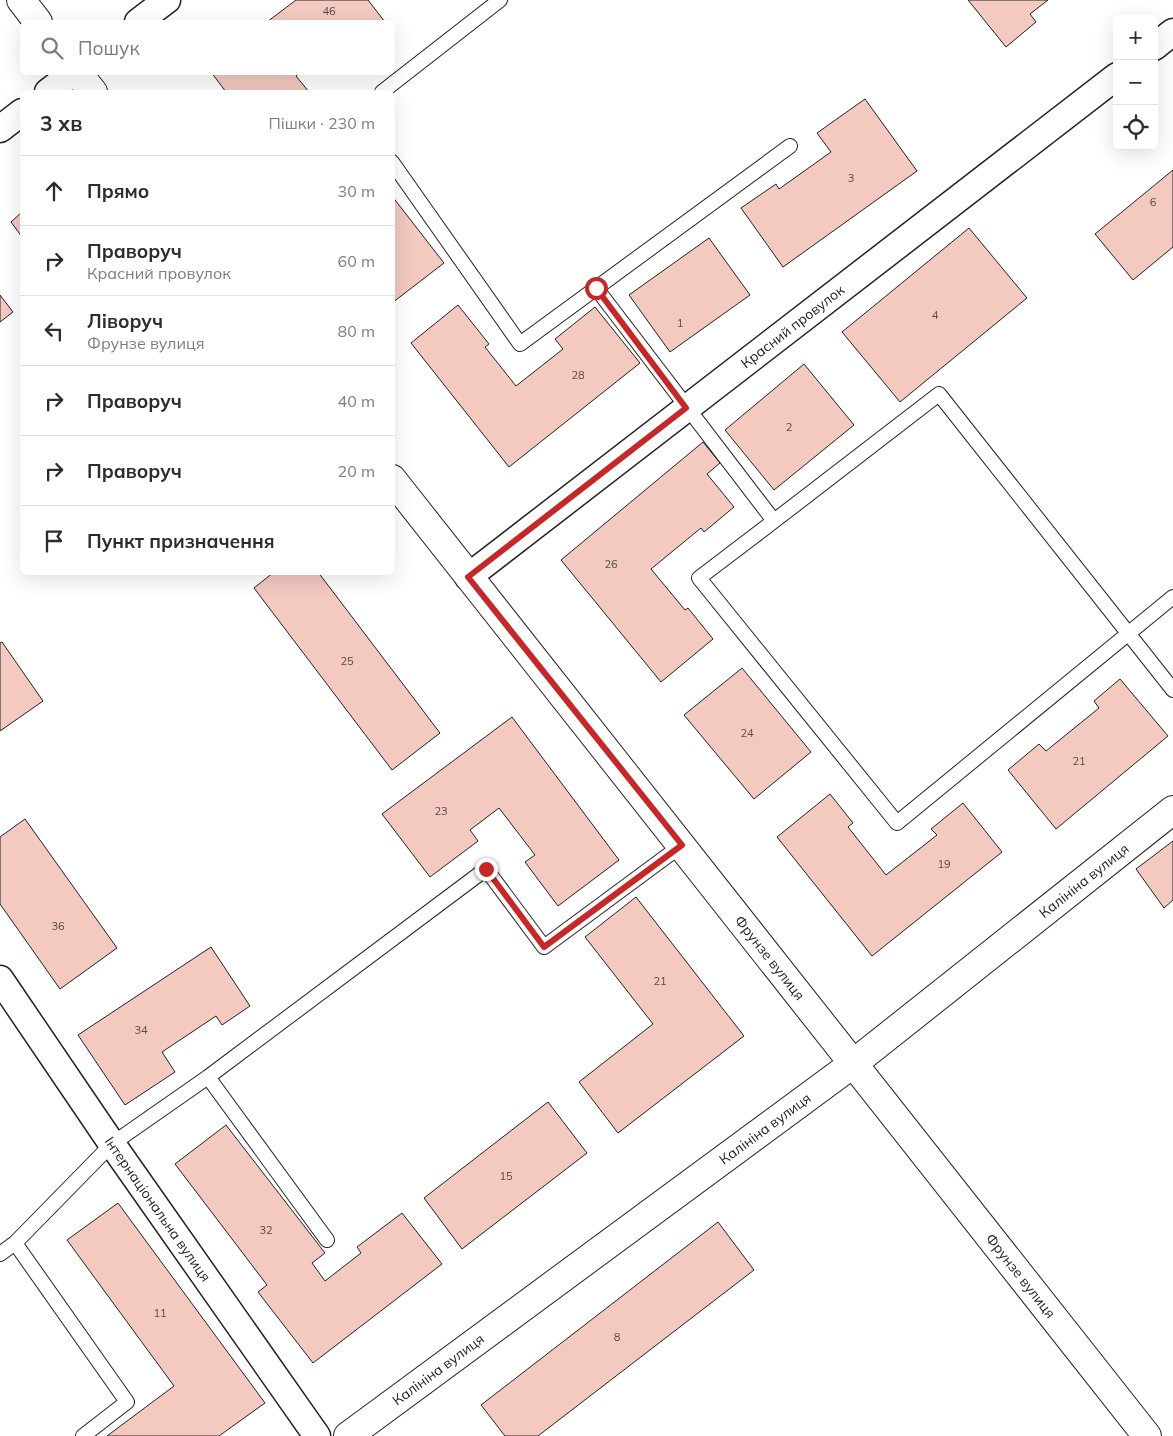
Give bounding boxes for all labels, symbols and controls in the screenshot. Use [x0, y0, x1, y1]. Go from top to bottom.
house number: 46 [322, 4, 336, 18]
map controls [1113, 15, 1158, 150]
button: + [1113, 15, 1158, 60]
search box [20, 20, 395, 75]
icon: search [38, 34, 66, 62]
text: Пошук [78, 36, 140, 60]
button: − [1113, 60, 1158, 105]
button: locate [1113, 105, 1158, 150]
text: 3 хв [40, 110, 82, 136]
text: Пішки · 230 m [269, 113, 375, 133]
house number: 3 [848, 171, 854, 185]
icon: ahead [40, 177, 68, 205]
text: Прямо [87, 179, 149, 203]
text: 30 m [338, 181, 375, 201]
house number: 6 [1150, 195, 1157, 209]
text: Праворуч [87, 239, 182, 263]
icon: right [40, 247, 68, 275]
text: 60 m [338, 251, 375, 271]
text: Красний провулок [87, 263, 231, 283]
route start [585, 277, 608, 300]
street label: Красний провулок [737, 281, 848, 372]
house number: 4 [932, 308, 939, 322]
text: Ліворуч [87, 309, 163, 333]
house number: 1 [677, 316, 683, 330]
icon: left [40, 317, 68, 345]
text: 80 m [338, 321, 375, 341]
text: Фрунзе вулиця [87, 333, 205, 353]
house number: 28 [571, 368, 585, 382]
icon: right [40, 387, 68, 415]
text: Праворуч [87, 389, 182, 413]
text: 40 m [338, 391, 375, 411]
house number: 2 [786, 420, 793, 434]
icon: right [40, 457, 68, 485]
text: Праворуч [87, 459, 182, 483]
text: 20 m [338, 461, 375, 481]
icon: arrive [40, 527, 68, 555]
text: Пункт призначення [87, 529, 275, 553]
house number: 26 [604, 557, 618, 571]
house number: 25 [340, 654, 354, 668]
house number: 24 [740, 726, 754, 740]
house number: 21 [1072, 754, 1086, 768]
house number: 23 [434, 804, 448, 818]
street label: Калініна вулиця [1035, 840, 1132, 922]
house number: 19 [937, 857, 951, 871]
route end [475, 858, 498, 881]
street label: Фрунзе вулиця [731, 912, 809, 1004]
house number: 36 [51, 919, 65, 933]
house number: 21 [653, 974, 667, 988]
house number: 34 [134, 1023, 148, 1037]
street label: Калініна вулиця [715, 1089, 814, 1168]
street label: Інтернаціональна вулиця [101, 1133, 215, 1285]
house number: 15 [499, 1169, 513, 1183]
house number: 32 [259, 1223, 273, 1237]
street label: Фрунзе вулиця [982, 1230, 1060, 1322]
house number: 11 [153, 1306, 167, 1320]
street label: Калініна вулиця [389, 1330, 488, 1409]
house number: 8 [614, 1330, 621, 1344]

